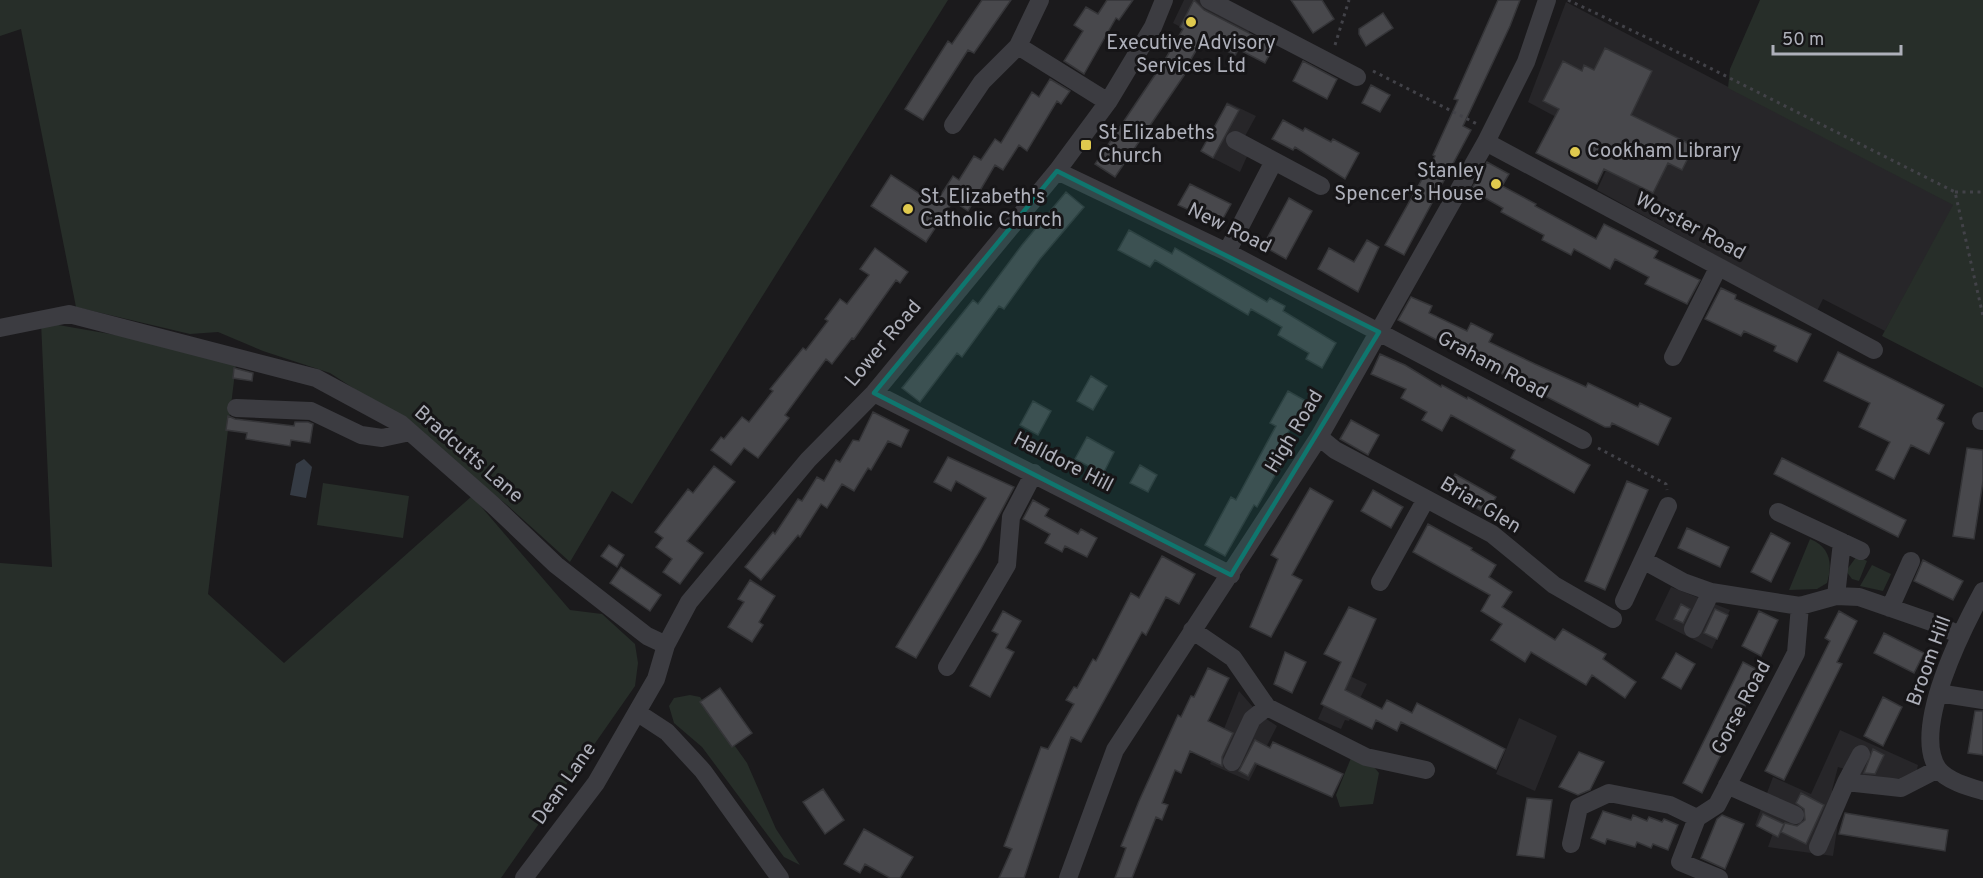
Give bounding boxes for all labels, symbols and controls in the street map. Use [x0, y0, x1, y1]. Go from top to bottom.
marker: Executive Advisory Services Ltd [1184, 15, 1198, 29]
scale bar [1773, 18, 1900, 56]
text: 50 m [1782, 29, 1824, 52]
place label: Executive Advisory Services Ltd [1106, 31, 1276, 80]
place label: St Elizabeths Church [1098, 121, 1215, 170]
marker: St Elizabeths Church [1079, 138, 1093, 152]
place label: Cookham Library [1587, 139, 1741, 165]
marker: Cookham Library [1568, 145, 1582, 159]
place label: Stanley Spencer's House [1334, 159, 1484, 208]
marker: Stanley Spencer's House [1489, 177, 1503, 191]
place label: St. Elizabeth's Catholic Church [920, 185, 1062, 234]
street label: Worster Road [1630, 187, 1750, 267]
street label: New Road [1183, 198, 1275, 260]
marker: St. Elizabeth's Catholic Church [901, 202, 915, 216]
street label: Lower Road [840, 295, 928, 393]
street label: Graham Road [1432, 326, 1552, 406]
street label: High Road [1260, 386, 1330, 478]
street label: Bradcutts Lane [408, 400, 528, 510]
street label: Halldore Hill [1009, 427, 1117, 499]
street label: Briar Glen [1435, 472, 1525, 540]
street label: Broom Hill [1902, 612, 1958, 710]
street label: Gorse Road [1706, 656, 1778, 760]
street label: Dean Lane [527, 738, 603, 830]

